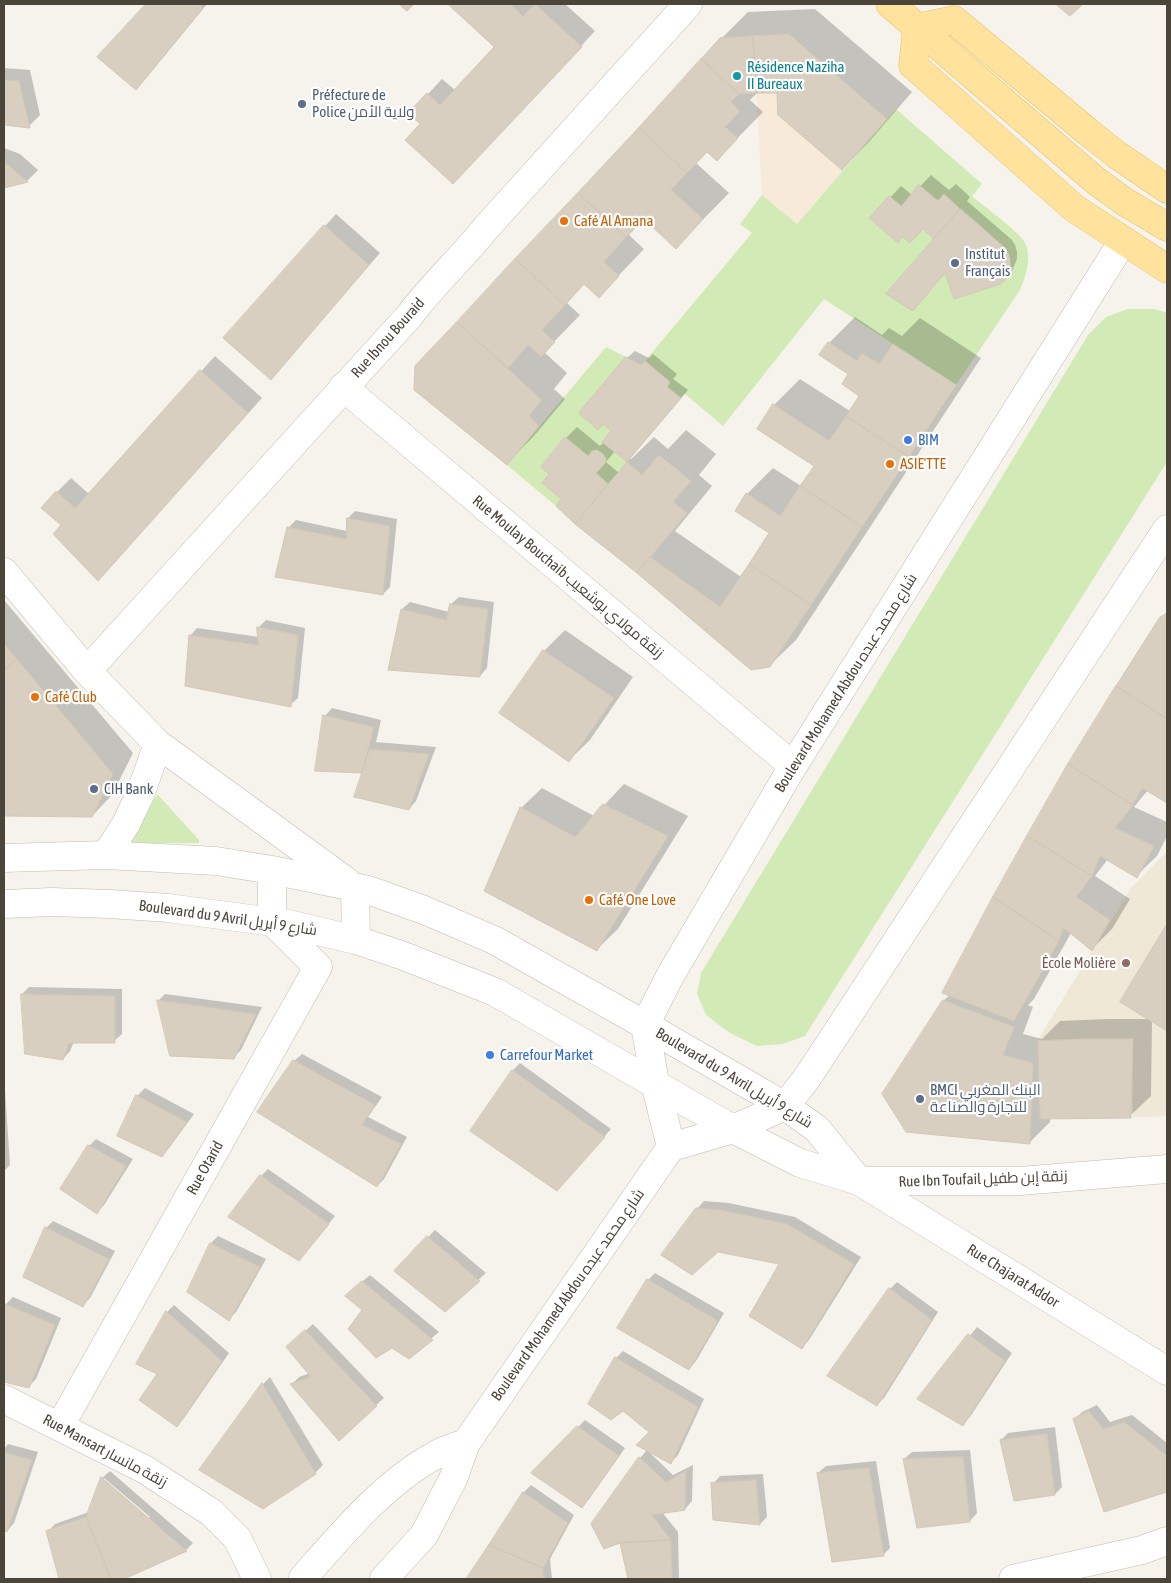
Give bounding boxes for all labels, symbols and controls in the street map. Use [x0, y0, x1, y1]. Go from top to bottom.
place label: Résidence Naziha II Bureaux [747, 58, 845, 93]
marker: Résidence Naziha II Bureaux [731, 70, 743, 82]
place label: Préfecture de Police ولاية الأمن [312, 86, 414, 121]
marker: Préfecture de Police ولاية الأمن [296, 98, 308, 110]
place label: Café Al Amana [574, 212, 653, 230]
marker: Café Al Amana [558, 215, 570, 227]
place label: Institut Français [965, 245, 1010, 280]
marker: Institut Français [949, 257, 961, 269]
street label: Rue Ibnou Bouraid [347, 294, 429, 382]
place label: BIM [918, 431, 939, 449]
marker: BIM [902, 434, 914, 446]
place label: ASIE'TTE [900, 455, 946, 473]
marker: ASIE'TTE [884, 458, 896, 470]
street label: Rue Moulay Bouchaib زنقة مولاي بوشعيب [469, 492, 667, 662]
street label: Boulevard Mohamed Abdou شارع محمد عبده [771, 570, 921, 796]
place label: Café Club [45, 688, 97, 706]
marker: Café Club [29, 691, 41, 703]
place label: CIH Bank [104, 780, 153, 798]
marker: CIH Bank [88, 783, 100, 795]
place label: Café One Love [599, 891, 676, 909]
marker: Café One Love [583, 894, 595, 906]
street label: Boulevard du 9 Avril شارع 9 أبريل [138, 897, 318, 939]
place label: École Molière [1042, 954, 1116, 972]
marker: École Molière [1120, 957, 1132, 969]
street label: Boulevard du 9 Avril شارع 9 أبريل [652, 1024, 816, 1132]
place label: Carrefour Market [500, 1046, 593, 1064]
marker: Carrefour Market [484, 1049, 496, 1061]
place label: BMCI البنك المغربي للتجارة والصناعة [930, 1081, 1041, 1116]
marker: BMCI البنك المغربي للتجارة والصناعة [914, 1093, 926, 1105]
street label: Rue Otarid [183, 1138, 227, 1198]
street label: Rue Ibn Toufail زنقة إبن طفيل [898, 1167, 1068, 1191]
street label: Boulevard Mohamed Abdou شارع محمد عبده [488, 1186, 648, 1404]
street label: Rue Chajarat Addor [963, 1240, 1063, 1312]
street label: Rue Mansart زنقة مانسار [40, 1411, 170, 1491]

